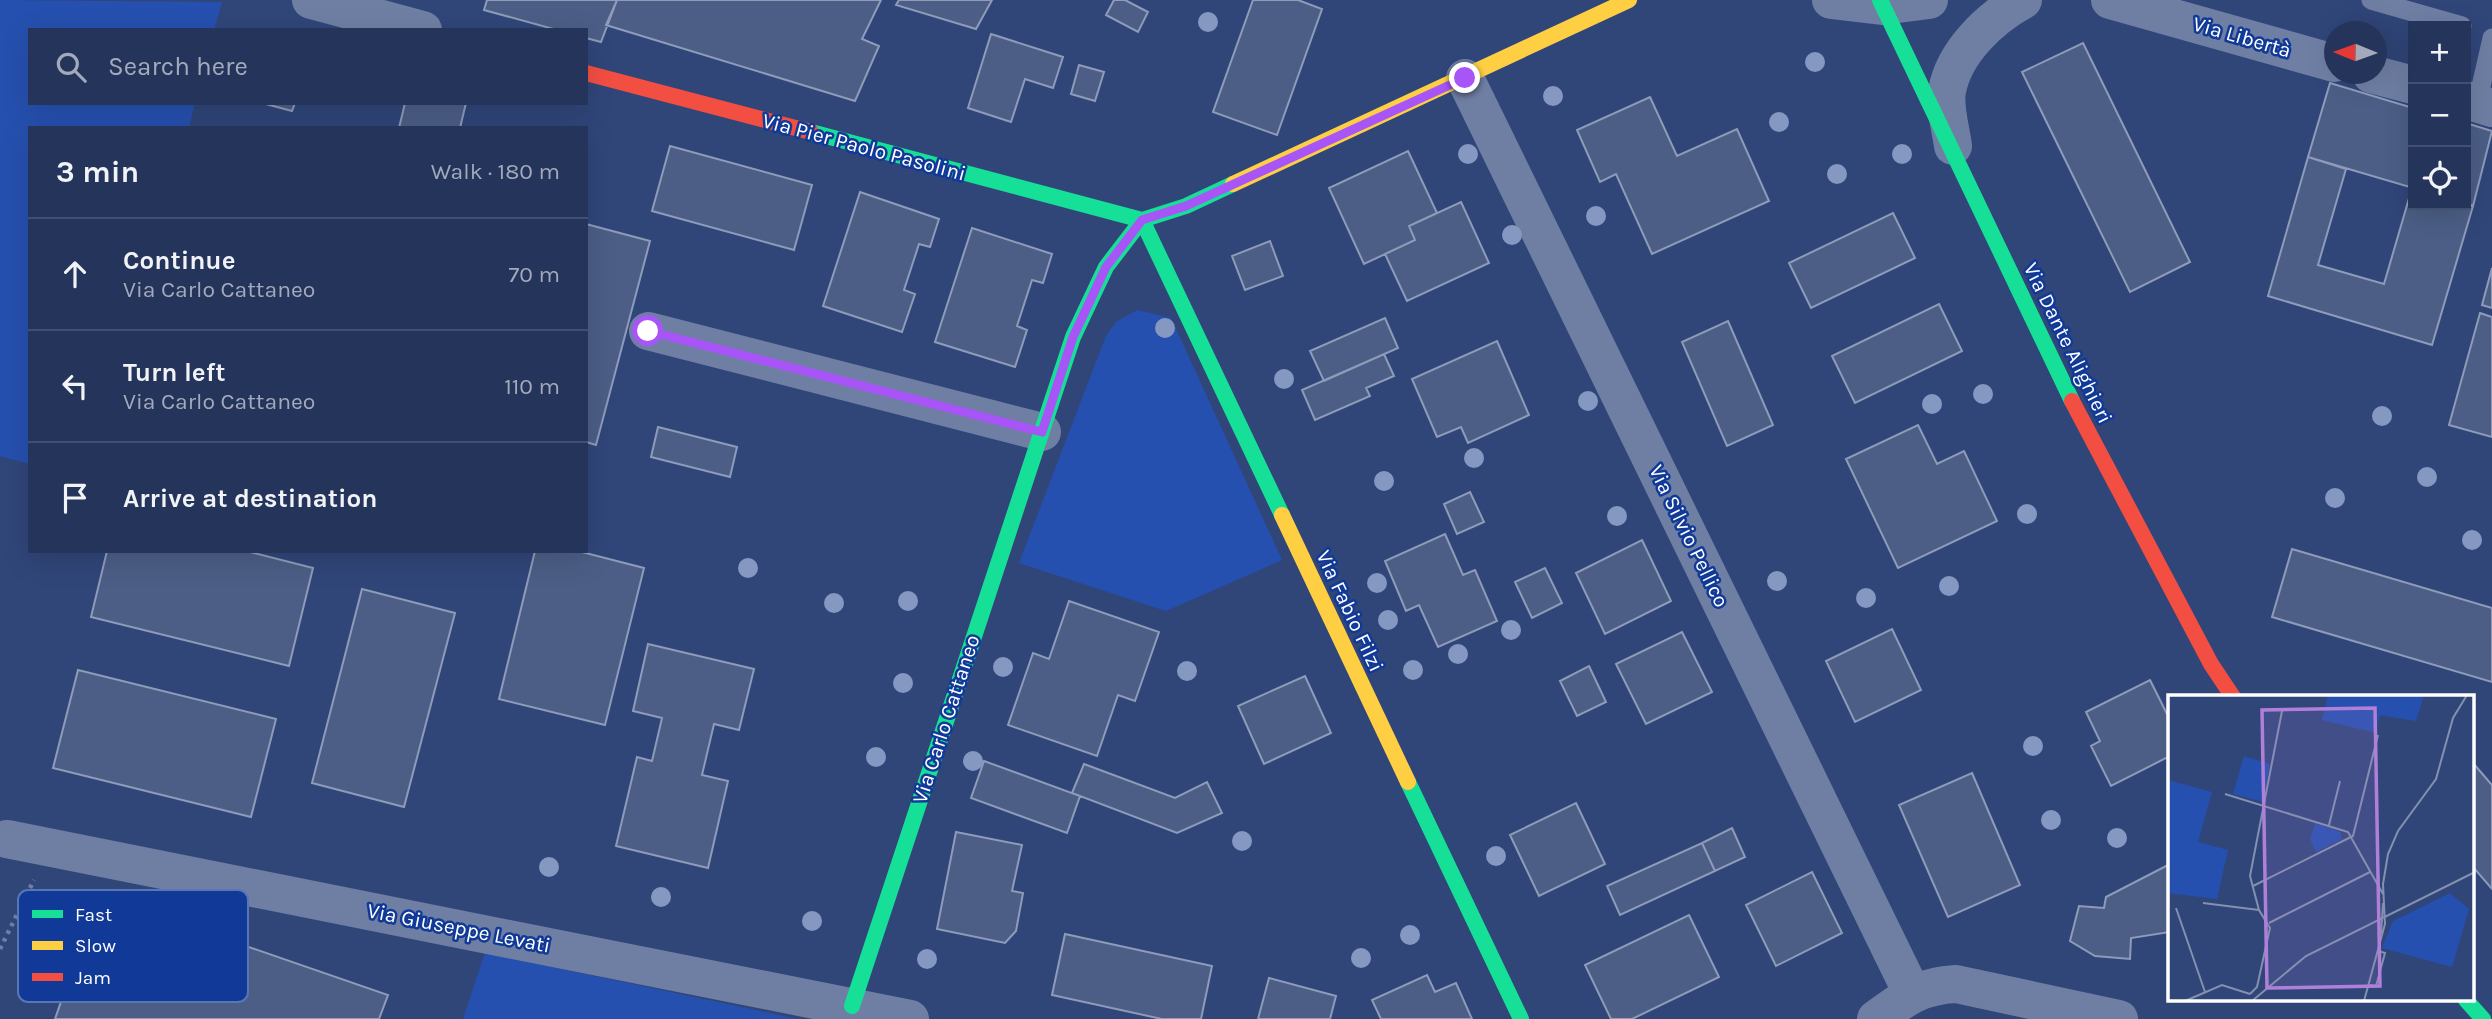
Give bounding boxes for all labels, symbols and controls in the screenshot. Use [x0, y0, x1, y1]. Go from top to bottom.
street label: Via Libertà [2190, 12, 2294, 62]
north arrow [2324, 21, 2387, 84]
map controls [2408, 21, 2471, 210]
button: + [2408, 21, 2471, 84]
search box [28, 28, 588, 105]
icon: search [52, 48, 90, 86]
text: Search here [108, 51, 248, 82]
route end [1449, 62, 1480, 93]
button: − [2408, 84, 2471, 147]
street label: Via Pier Paolo Pasolini [760, 108, 968, 186]
button: locate [2408, 147, 2471, 210]
text: 3 min [56, 154, 139, 190]
text: Walk · 180 m [431, 158, 560, 185]
text: Continue [123, 245, 235, 276]
icon: ahead [56, 255, 94, 293]
street label: Via Dante Alighieri [2019, 259, 2117, 427]
text: 70 m [509, 261, 560, 288]
text: Via Carlo Cattaneo [123, 276, 315, 303]
route start [632, 315, 663, 346]
text: Turn left [123, 357, 225, 388]
icon: left [56, 367, 94, 405]
text: 110 m [504, 373, 560, 400]
text: Via Carlo Cattaneo [123, 388, 315, 415]
street label: Via Silvio Pellico [1644, 461, 1734, 611]
icon: arrive [56, 479, 94, 517]
text: Arrive at destination [123, 483, 377, 514]
street label: Via Fabio Filzi [1311, 546, 1389, 676]
street label: Via Carlo Cattaneo [907, 632, 985, 806]
inset map [2168, 695, 2474, 1002]
legend [18, 890, 248, 1002]
street label: Via Giuseppe Levati [365, 898, 553, 958]
text: Fast [75, 904, 112, 926]
text: Slow [75, 935, 116, 957]
text: Jam [75, 967, 111, 989]

